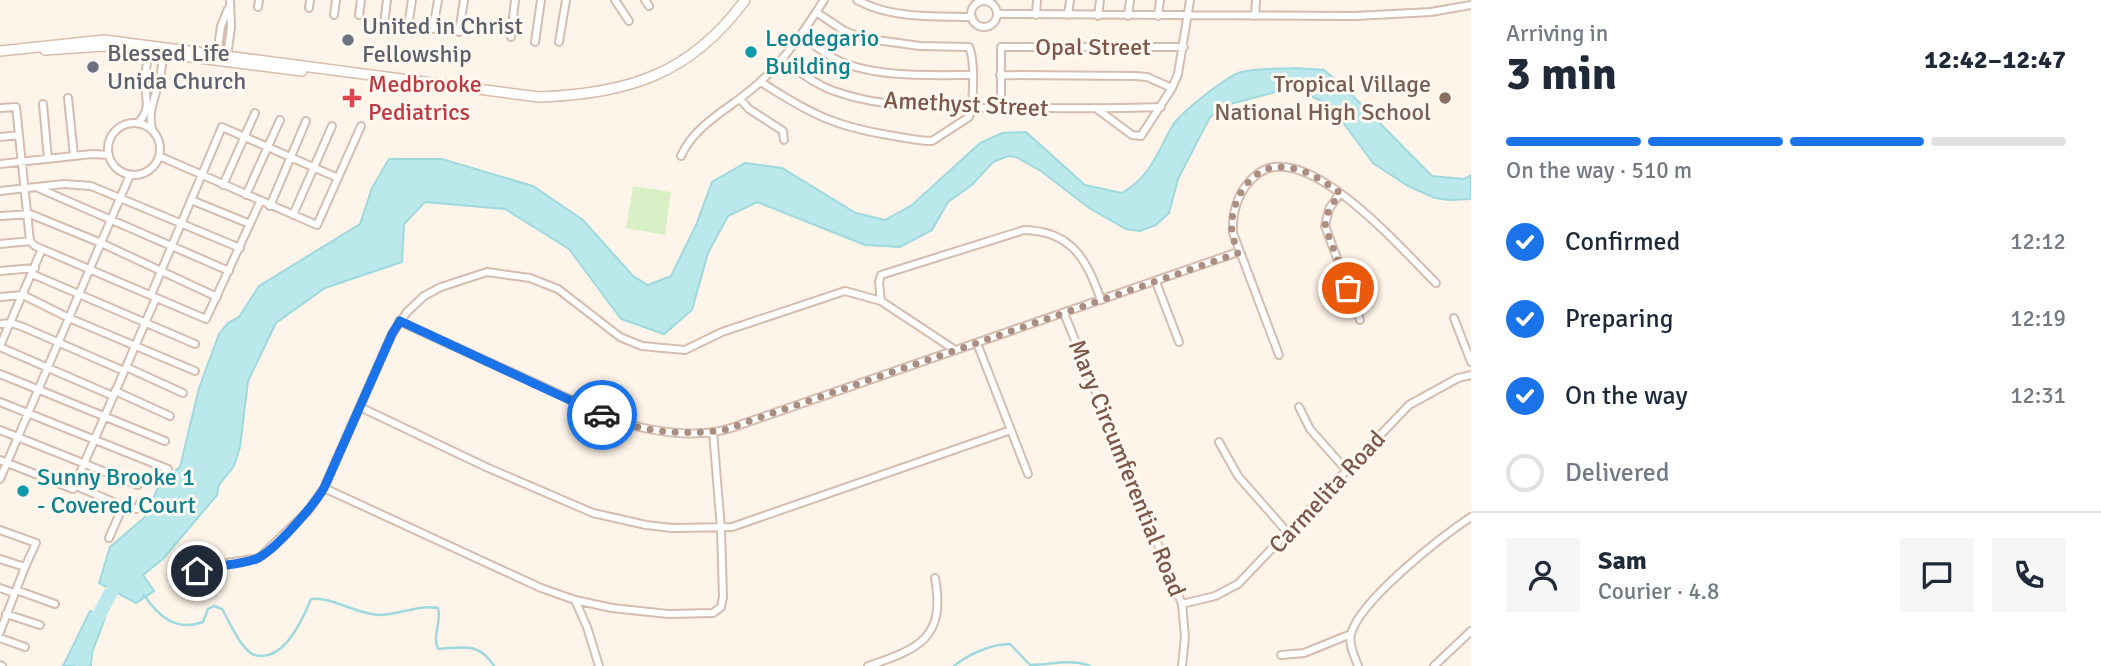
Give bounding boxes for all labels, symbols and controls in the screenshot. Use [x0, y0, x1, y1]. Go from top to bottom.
place label: United in Christ Fellowship [362, 11, 523, 69]
text: Arriving in [1506, 19, 1608, 48]
place label: Leodegario Building [765, 23, 879, 81]
marker: United in Christ Fellowship [340, 32, 356, 48]
street label: Opal Street [1035, 32, 1151, 62]
place label: Blessed Life Unida Church [107, 38, 246, 96]
marker: Leodegario Building [743, 44, 759, 60]
text: 12:42–12:47 [1924, 44, 2066, 76]
text: 3 min [1506, 46, 1617, 102]
marker: Blessed Life Unida Church [85, 59, 101, 75]
place label: Medbrooke Pediatrics [368, 69, 482, 127]
place label: Tropical Village National High School [1214, 69, 1431, 127]
street label: Amethyst Street [883, 85, 1049, 123]
marker: Medbrooke Pediatrics [342, 88, 362, 108]
marker: Tropical Village National High School [1437, 90, 1453, 106]
text: On the way · 510 m [1506, 156, 1692, 185]
icon: check [1506, 223, 1544, 261]
text: Confirmed [1565, 226, 1680, 258]
text: 12:12 [2010, 227, 2066, 256]
pin [1318, 258, 1378, 318]
icon: bag [1329, 269, 1367, 307]
icon: check [1506, 300, 1544, 338]
text: Preparing [1565, 303, 1673, 335]
text: 12:19 [2010, 304, 2066, 333]
street label: Mary Circumferential Road [1062, 335, 1192, 601]
icon: check [1506, 377, 1544, 415]
courier [567, 380, 637, 450]
text: On the way [1565, 380, 1688, 412]
text: 12:31 [2010, 381, 2066, 410]
icon: car [583, 396, 621, 434]
street label: Carmelita Road [1262, 424, 1392, 560]
text: Delivered [1565, 457, 1670, 489]
place label: Sunny Brooke 1 - Covered Court [37, 462, 196, 520]
marker: Sunny Brooke 1 - Covered Court [15, 483, 31, 499]
button: person [1506, 538, 1580, 612]
button: chat [1900, 538, 1974, 612]
button: phone [1992, 538, 2066, 612]
pin [167, 541, 227, 601]
text: Sam [1598, 545, 1647, 577]
icon: home [178, 552, 216, 590]
text: Courier · 4.8 [1598, 577, 1719, 606]

